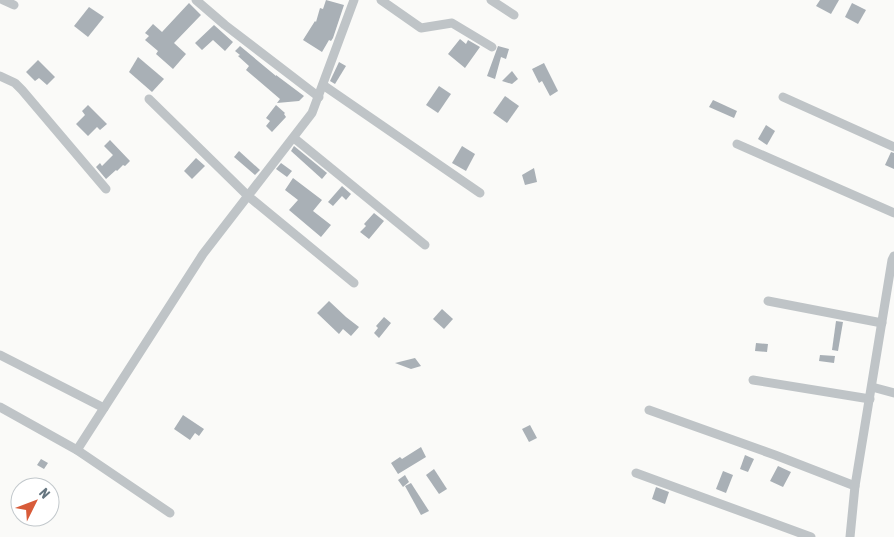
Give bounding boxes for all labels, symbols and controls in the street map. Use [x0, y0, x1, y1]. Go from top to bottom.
north arrow [10, 477, 60, 527]
text: N [36, 485, 53, 502]

